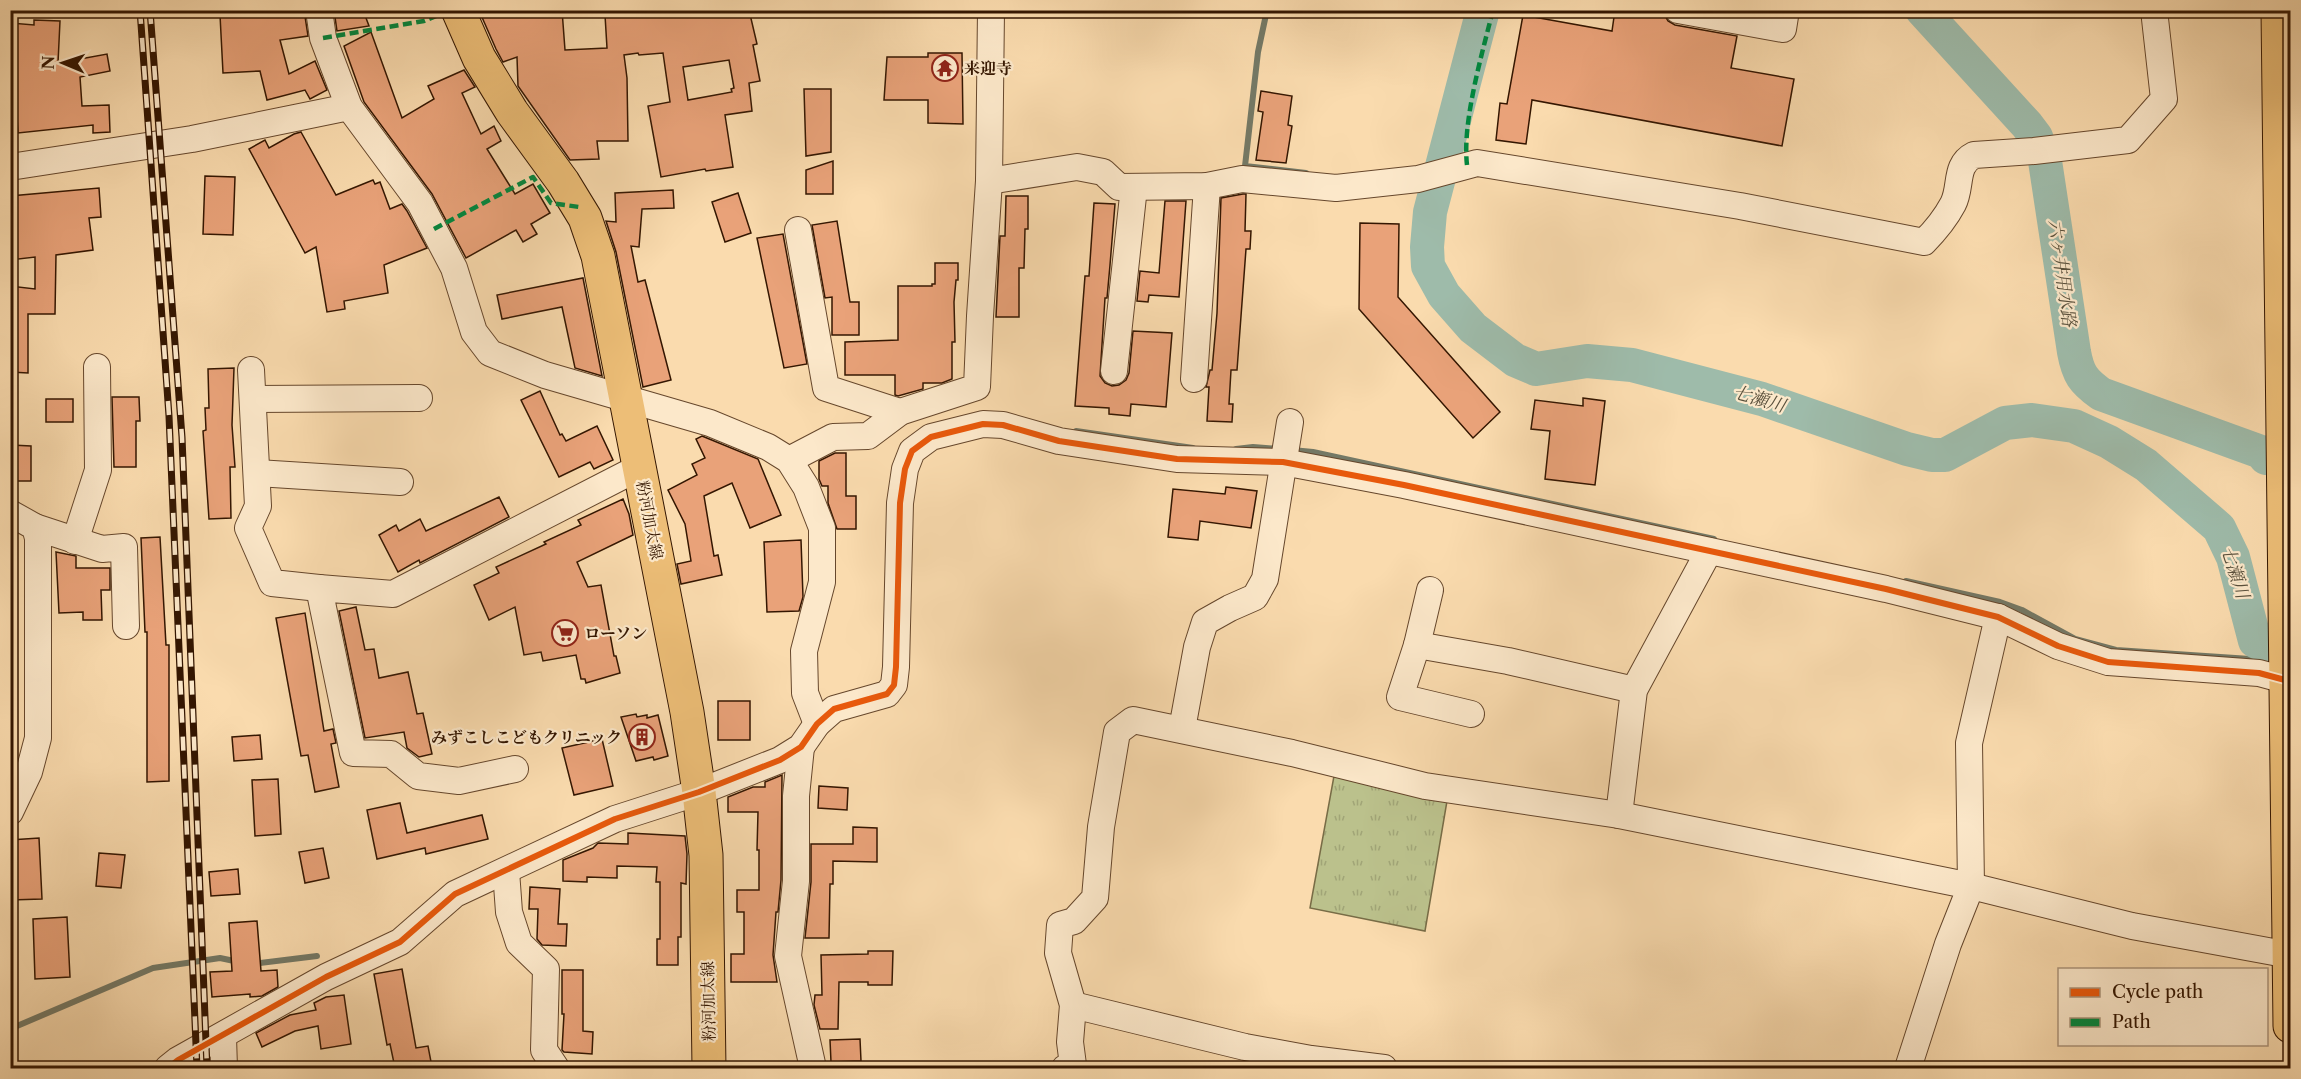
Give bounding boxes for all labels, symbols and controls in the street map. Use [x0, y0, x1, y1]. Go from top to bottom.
north arrow [33, 33, 93, 93]
temple icon: 来迎寺 [930, 53, 960, 83]
text: N [38, 55, 58, 70]
place label: 来迎寺 [964, 58, 1012, 78]
water label: 六ヶ井用水路 [2044, 218, 2081, 330]
water label: 七瀬川 [1730, 381, 1790, 418]
street label: 粉河加太線 [633, 479, 667, 561]
water label: 七瀬川 [2216, 543, 2254, 603]
supermarket icon: ローソン [550, 618, 580, 648]
place label: ローソン [584, 623, 647, 643]
building icon: みずこしこどもクリニック [627, 722, 657, 752]
place label: みずこしこどもクリニック [431, 727, 622, 747]
street label: 粉河加太線 [697, 961, 719, 1041]
legend [2058, 968, 2268, 1046]
text: Cycle path [2112, 981, 2203, 1003]
text: Path [2112, 1011, 2151, 1033]

